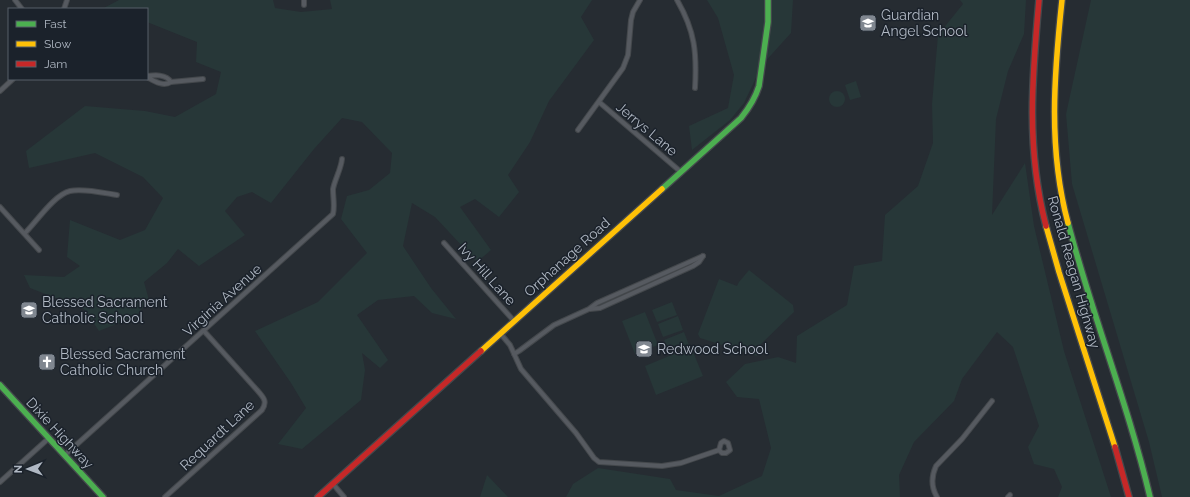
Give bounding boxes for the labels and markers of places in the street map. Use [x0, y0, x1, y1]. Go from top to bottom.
place label: Guardian Angel School [881, 7, 967, 39]
school or university icon: Guardian Angel School [858, 13, 878, 33]
place label: Blessed Sacrament Catholic School [42, 294, 168, 326]
school or university icon: Blessed Sacrament Catholic School [19, 300, 39, 320]
school or university icon: Redwood School [634, 339, 654, 359]
place label: Redwood School [657, 341, 768, 357]
place label: Blessed Sacrament Catholic Church [60, 346, 186, 378]
church icon: Blessed Sacrament Catholic Church [37, 352, 57, 372]

